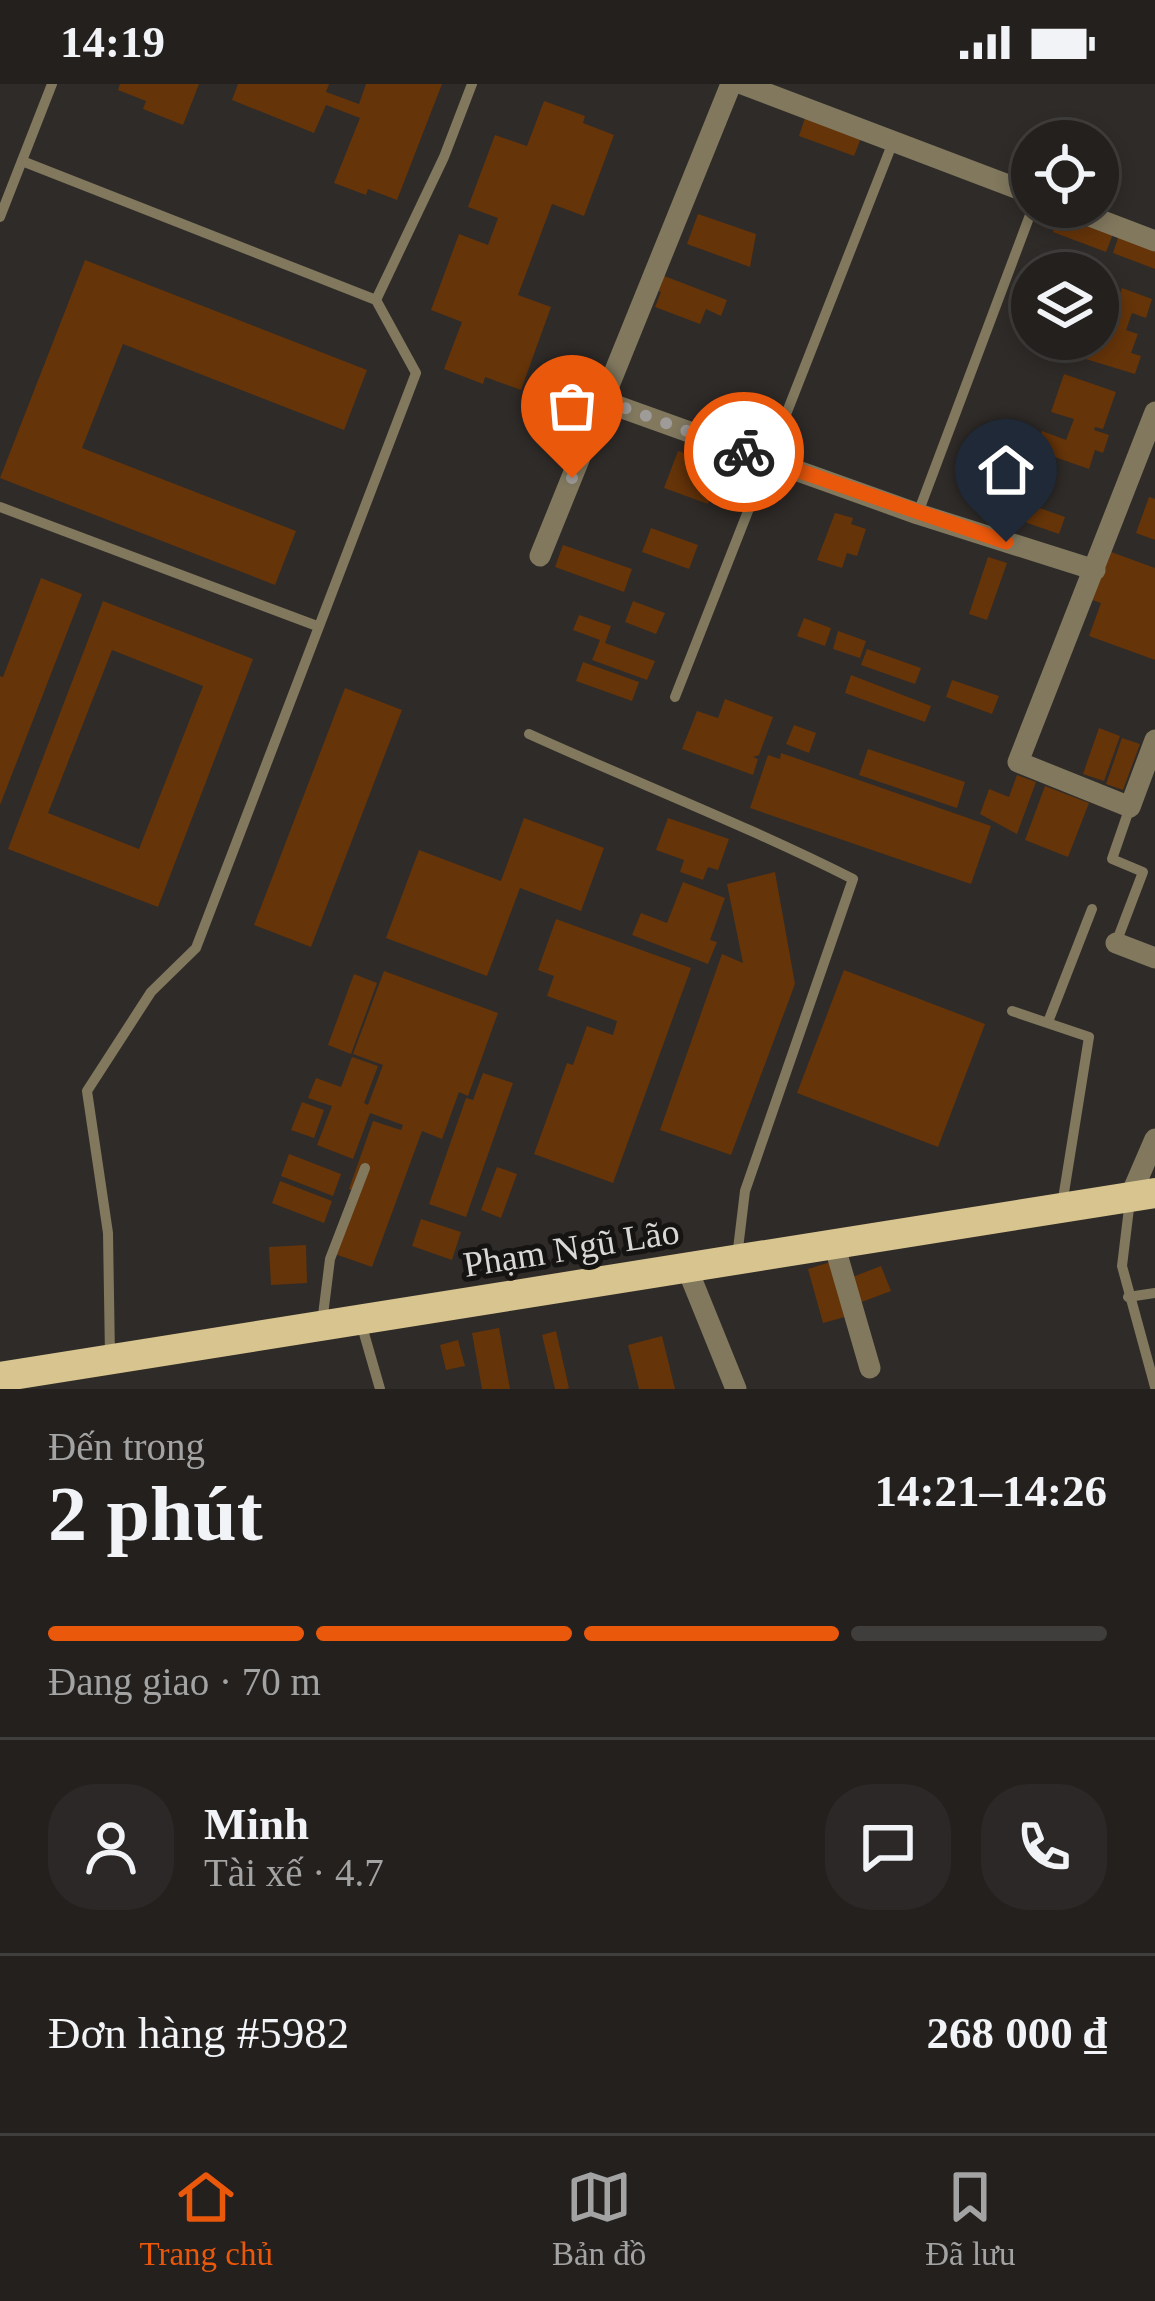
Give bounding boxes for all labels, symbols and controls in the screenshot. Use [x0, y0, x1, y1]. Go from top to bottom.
text: 14:19 [60, 17, 165, 67]
map controls [1011, 120, 1119, 360]
button: locate [1011, 120, 1119, 228]
button: layers [1011, 252, 1119, 360]
pin [521, 355, 623, 478]
icon: bag [539, 373, 605, 439]
courier [684, 392, 804, 512]
icon: bike [711, 419, 777, 485]
pin [955, 419, 1057, 542]
icon: home [973, 437, 1039, 503]
street label: Phạm Ngũ Lão [460, 1211, 682, 1285]
text: Đến trong [48, 1425, 205, 1468]
text: 14:21–14:26 [875, 1466, 1107, 1516]
text: 2 phút [48, 1470, 263, 1557]
text: Đang giao · 70 m [48, 1660, 321, 1703]
button: person [48, 1784, 174, 1910]
button: chat [825, 1784, 951, 1910]
button: phone [981, 1784, 1107, 1910]
text: Minh [204, 1799, 309, 1849]
text: Tài xế · 4.7 [204, 1851, 384, 1894]
text: Đơn hàng #5982 [48, 2008, 349, 2058]
text: 268 000 ₫ [926, 2008, 1107, 2058]
tab: Trang chủ [139, 2164, 273, 2273]
tab: Bản đồ [552, 2164, 646, 2273]
tab: Đã lưu [925, 2164, 1016, 2273]

